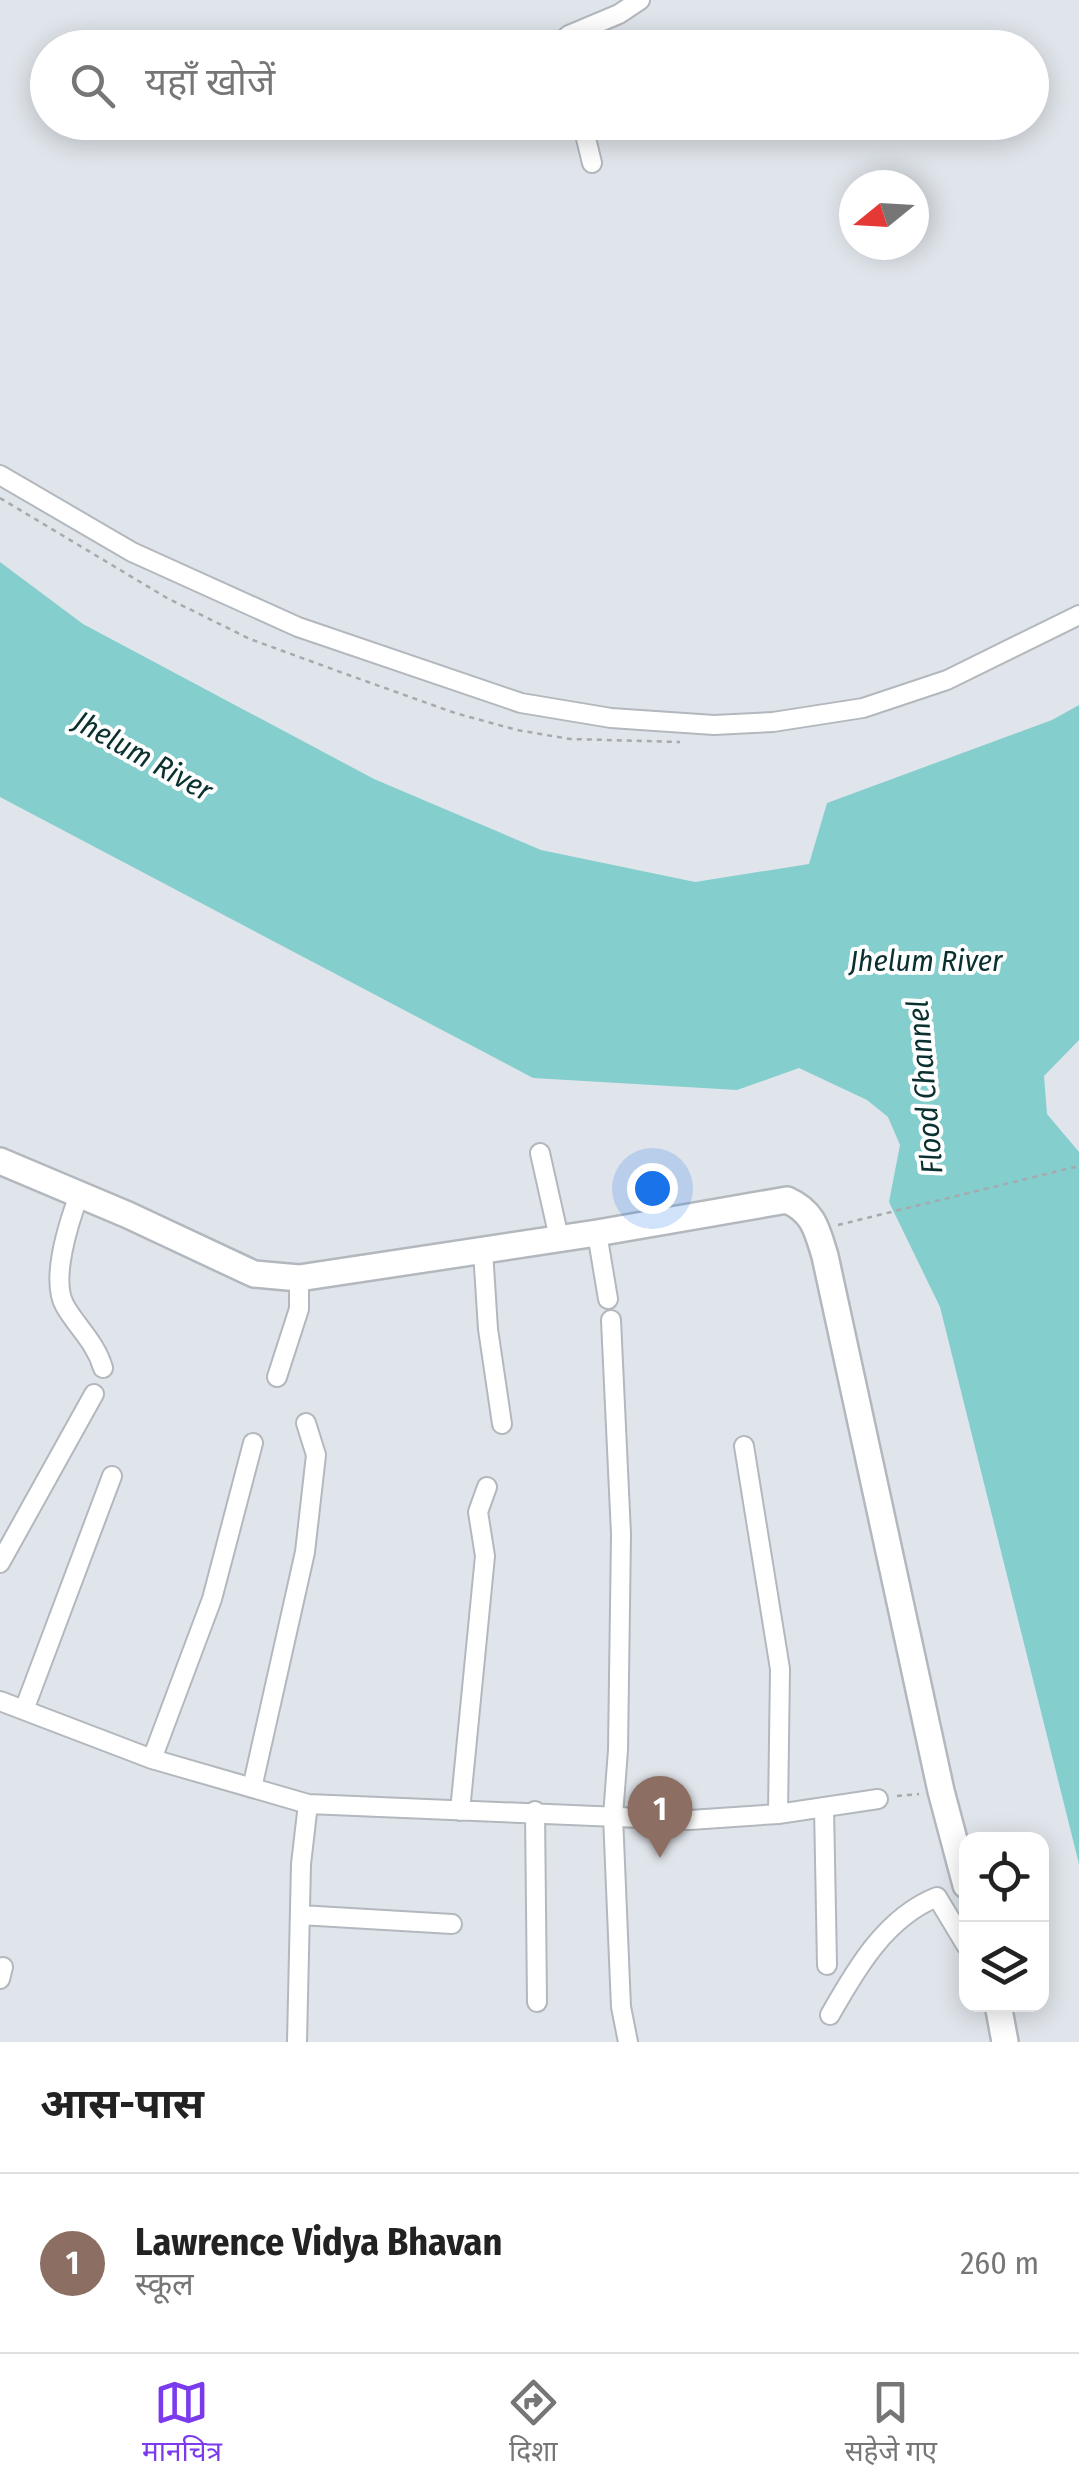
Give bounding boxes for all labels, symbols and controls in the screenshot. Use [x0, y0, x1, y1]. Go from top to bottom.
search box [30, 30, 1049, 140]
icon: search [65, 58, 120, 113]
text: यहाँ खोजें [145, 59, 275, 105]
north arrow [839, 170, 929, 260]
water label: Jhelum River [66, 702, 220, 810]
water label: Jhelum River [848, 943, 1004, 979]
water label: Flood Channel [899, 999, 951, 1175]
your location [627, 1163, 678, 1214]
pin: 1 [628, 1776, 692, 1858]
map controls [959, 1832, 1049, 2012]
button: locate [959, 1832, 1049, 1922]
button: layers [959, 1922, 1049, 2012]
text: आस-पास [40, 2079, 204, 2129]
text: Lawrence Vidya Bhavan [135, 2219, 502, 2265]
text: 1 [66, 2244, 79, 2282]
text: 260 m [960, 2244, 1039, 2282]
text: स्कूल [135, 2265, 194, 2303]
tab: मानचित्र [142, 2375, 222, 2472]
tab: दिशा [506, 2375, 561, 2472]
tab: सहेजे गए [845, 2375, 937, 2472]

